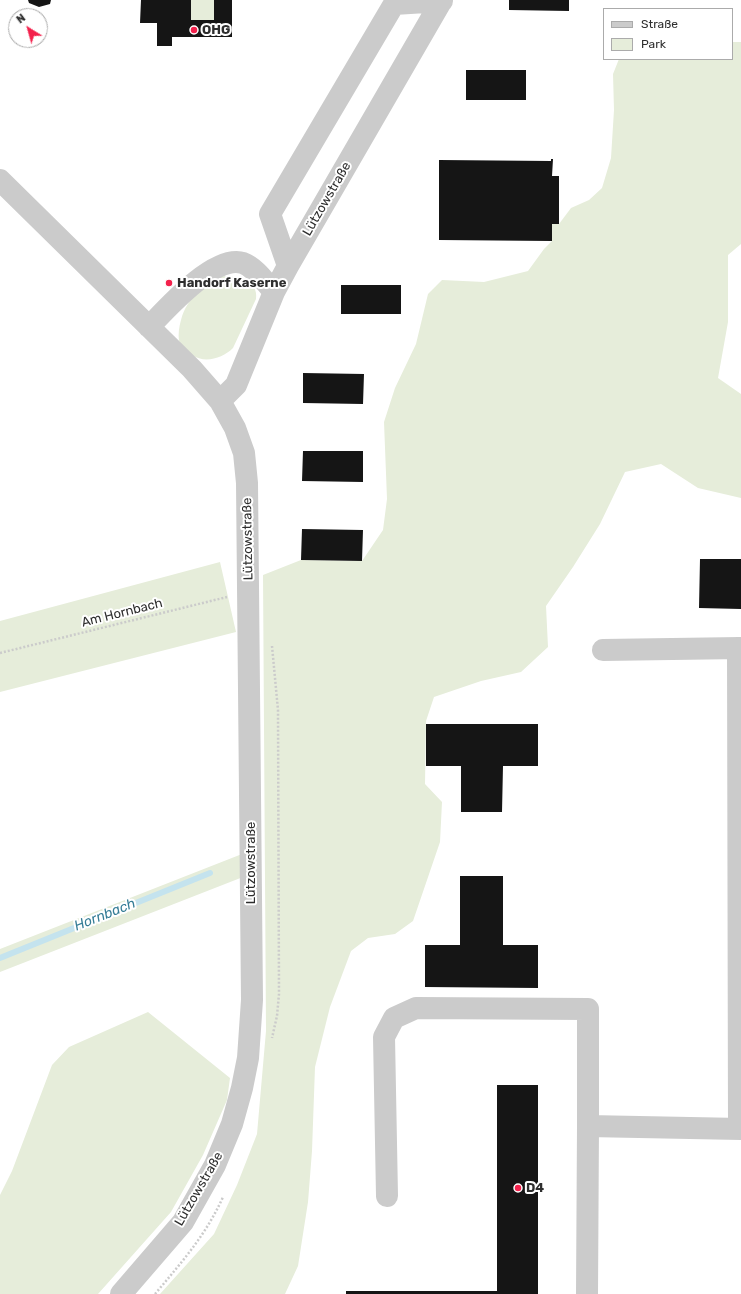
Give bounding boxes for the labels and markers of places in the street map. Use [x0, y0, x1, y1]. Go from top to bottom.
place label: OHG [202, 22, 230, 38]
marker: OHG [189, 25, 199, 35]
place label: Handorf Kaserne [177, 275, 286, 291]
marker: Handorf Kaserne [164, 278, 174, 288]
place label: D4 [526, 1180, 544, 1196]
marker: D4 [513, 1183, 523, 1193]

